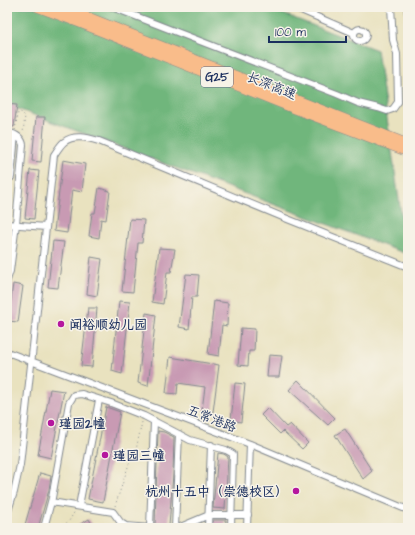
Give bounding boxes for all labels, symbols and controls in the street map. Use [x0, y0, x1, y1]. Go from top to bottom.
scale bar [269, 18, 346, 44]
text: 100 m [275, 24, 306, 41]
road number: G25 [201, 67, 233, 87]
street label: 长深高速 [244, 68, 299, 104]
place label: 闻裕顺幼儿园 [69, 316, 147, 334]
marker: 闻裕顺幼儿园 [56, 319, 66, 329]
street label: 五常港路 [184, 401, 239, 437]
place label: 瑾园2幢 [59, 415, 105, 433]
marker: 瑾园2幢 [46, 418, 56, 428]
place label: 瑾园三幢 [113, 447, 165, 465]
marker: 瑾园三幢 [100, 450, 110, 460]
place label: 杭州十五中（崇德校区） [145, 483, 288, 501]
marker: 杭州十五中（崇德校区） [291, 486, 301, 496]

